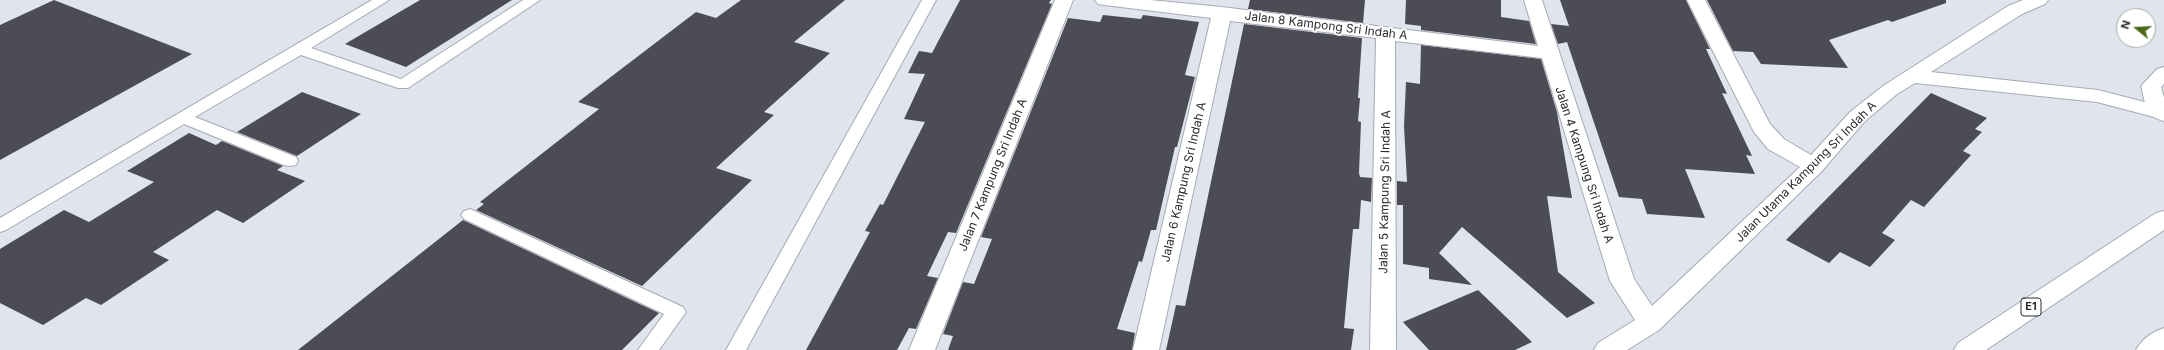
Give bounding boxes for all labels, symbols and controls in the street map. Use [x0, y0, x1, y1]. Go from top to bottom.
north arrow [2116, 8, 2156, 48]
street label: Jalan 8 Kampong Sri Indah A [1244, 9, 1408, 43]
text: N [2118, 18, 2133, 31]
street label: Jalan 4 Kampung Sri Indah A [1552, 85, 1616, 245]
street label: Jalan 7 Kampung Sri Indah A [956, 97, 1030, 253]
street label: Jalan Utama Kampung Sri Indah A [1733, 99, 1879, 245]
street label: Jalan 6 Kampung Sri Indah A [1159, 101, 1209, 263]
street label: Jalan 5 Kampung Sri Indah A [1376, 110, 1394, 274]
road number: E1 [2021, 298, 2041, 316]

